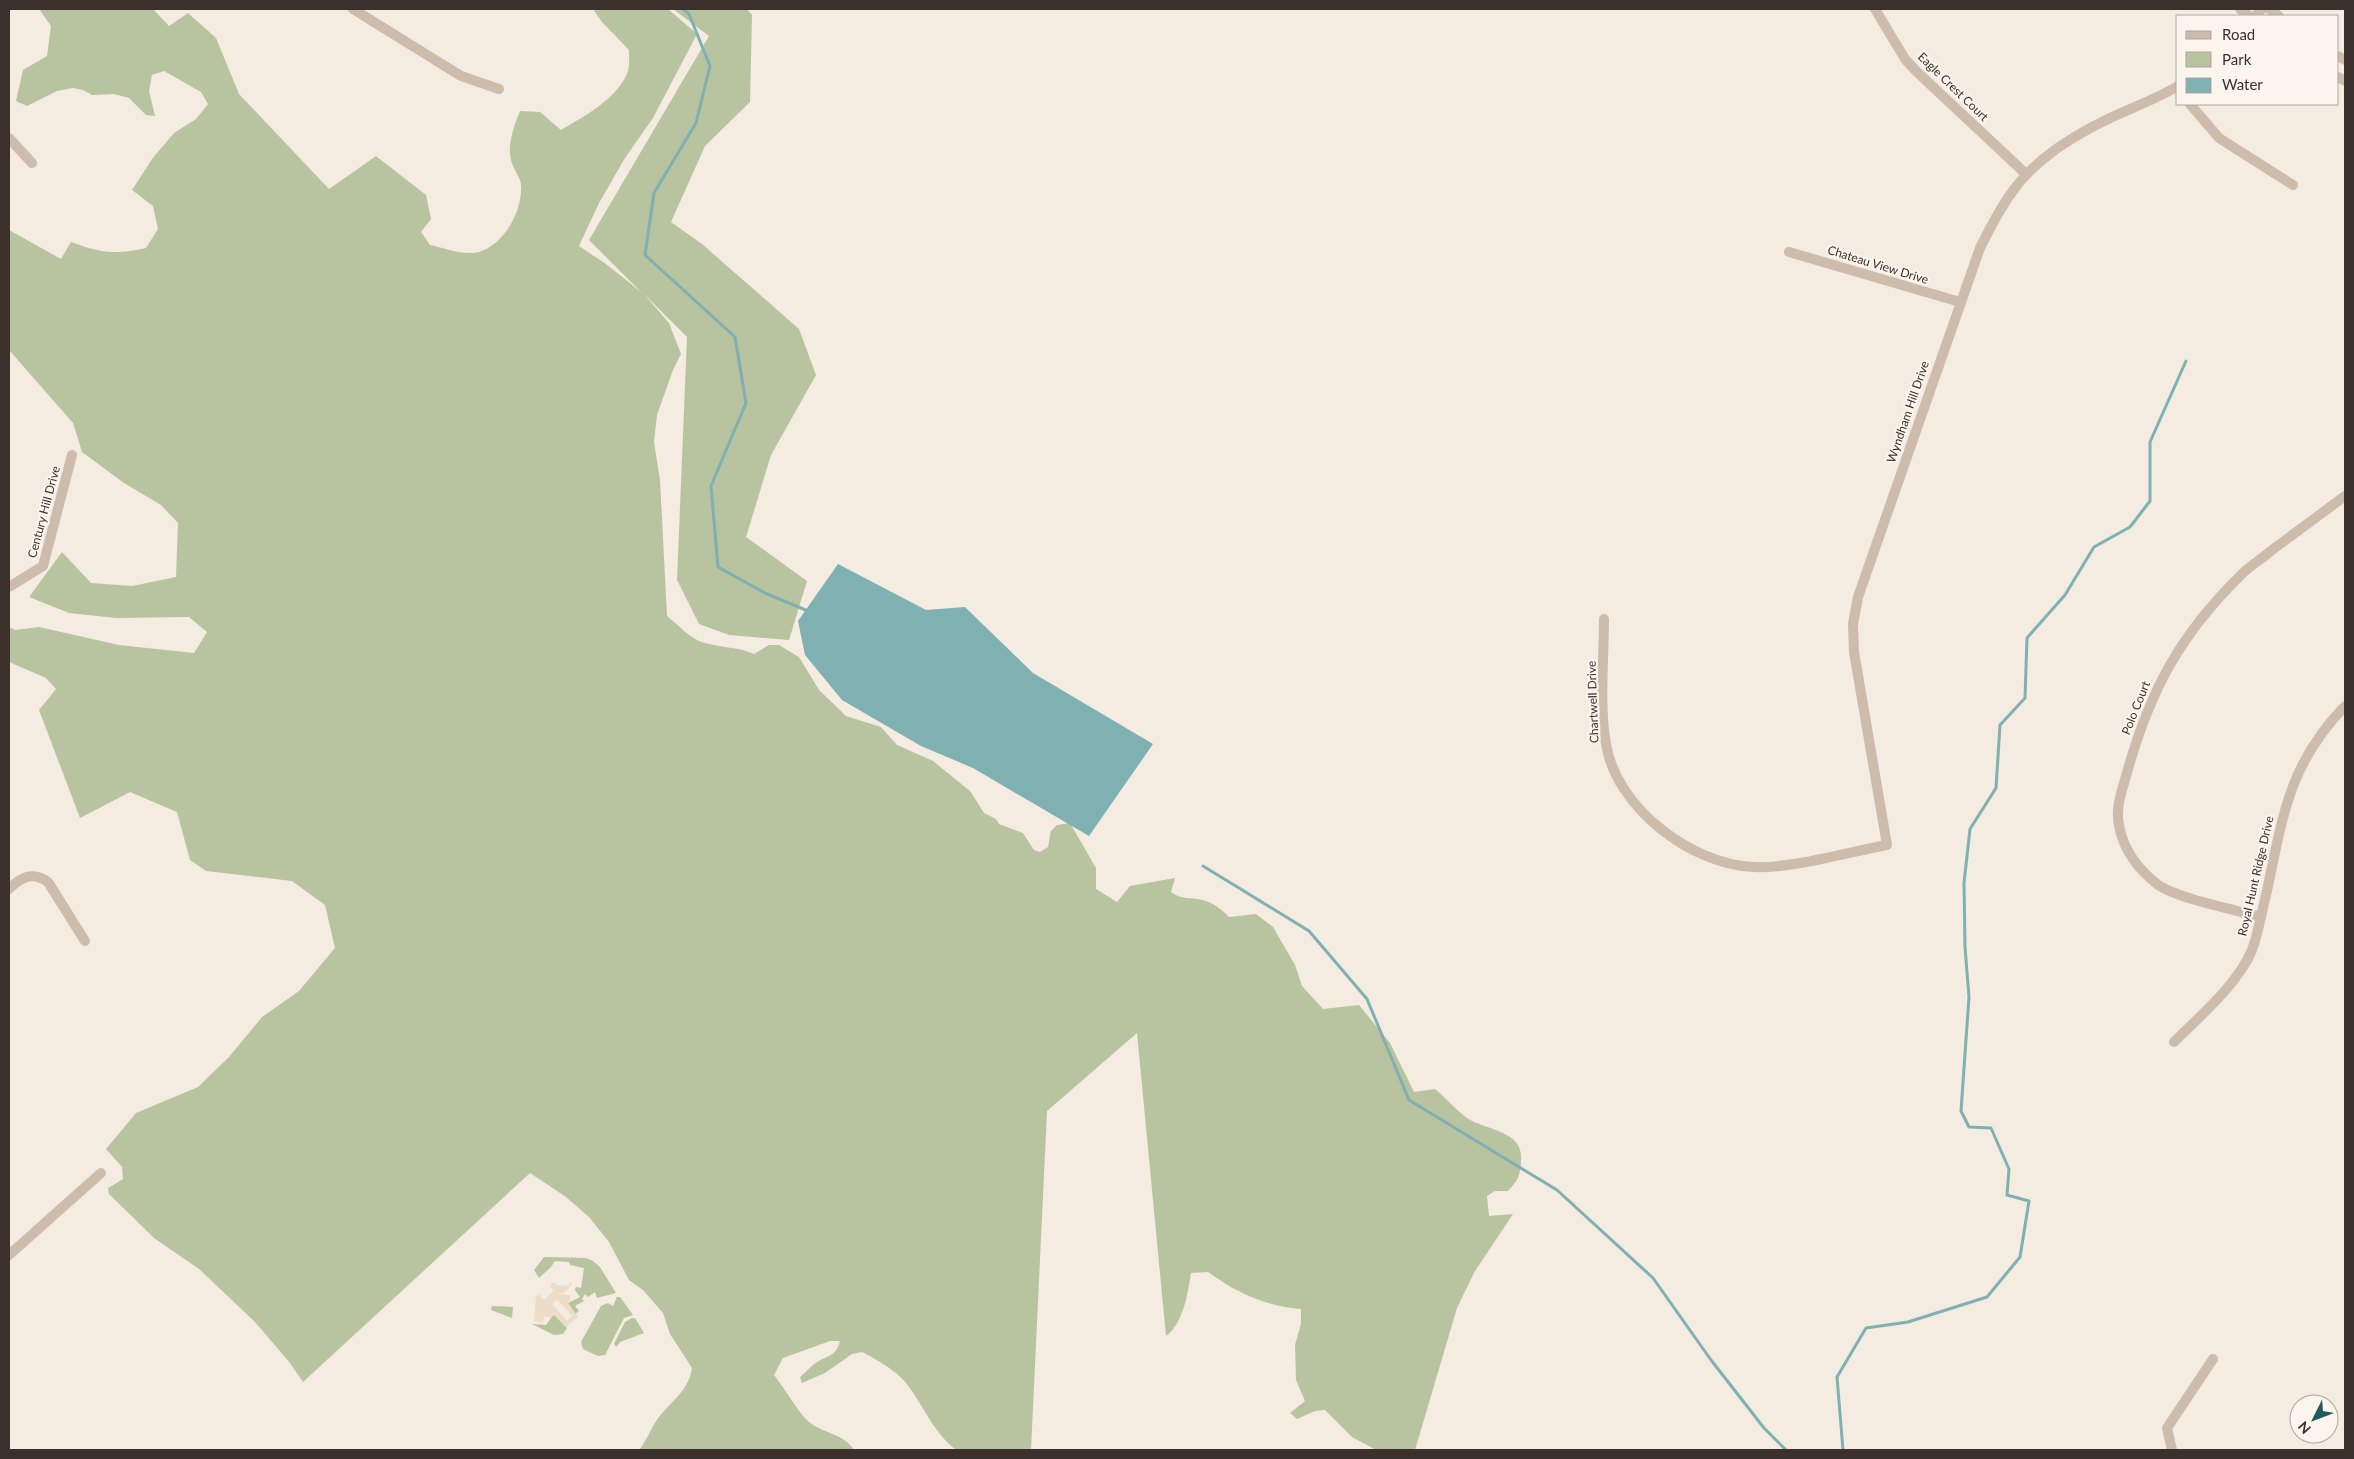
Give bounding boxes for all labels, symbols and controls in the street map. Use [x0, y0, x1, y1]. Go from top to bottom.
legend [2176, 15, 2339, 105]
text: Road [2222, 25, 2255, 43]
street label: Eagle Crest Court [1915, 49, 1992, 125]
text: Park [2222, 50, 2252, 68]
text: Water [2222, 75, 2263, 93]
street label: Chateau View Drive [1826, 242, 1930, 287]
street label: Wyndham Hill Drive [1883, 359, 1932, 465]
street label: Century Hill Drive [24, 464, 63, 559]
street label: Chartwell Drive [1584, 661, 1601, 743]
street label: Polo Court [2118, 678, 2153, 737]
street label: Royal Hunt Ridge Drive [2234, 814, 2277, 937]
north arrow [2289, 1394, 2339, 1444]
text: N [2294, 1418, 2314, 1438]

